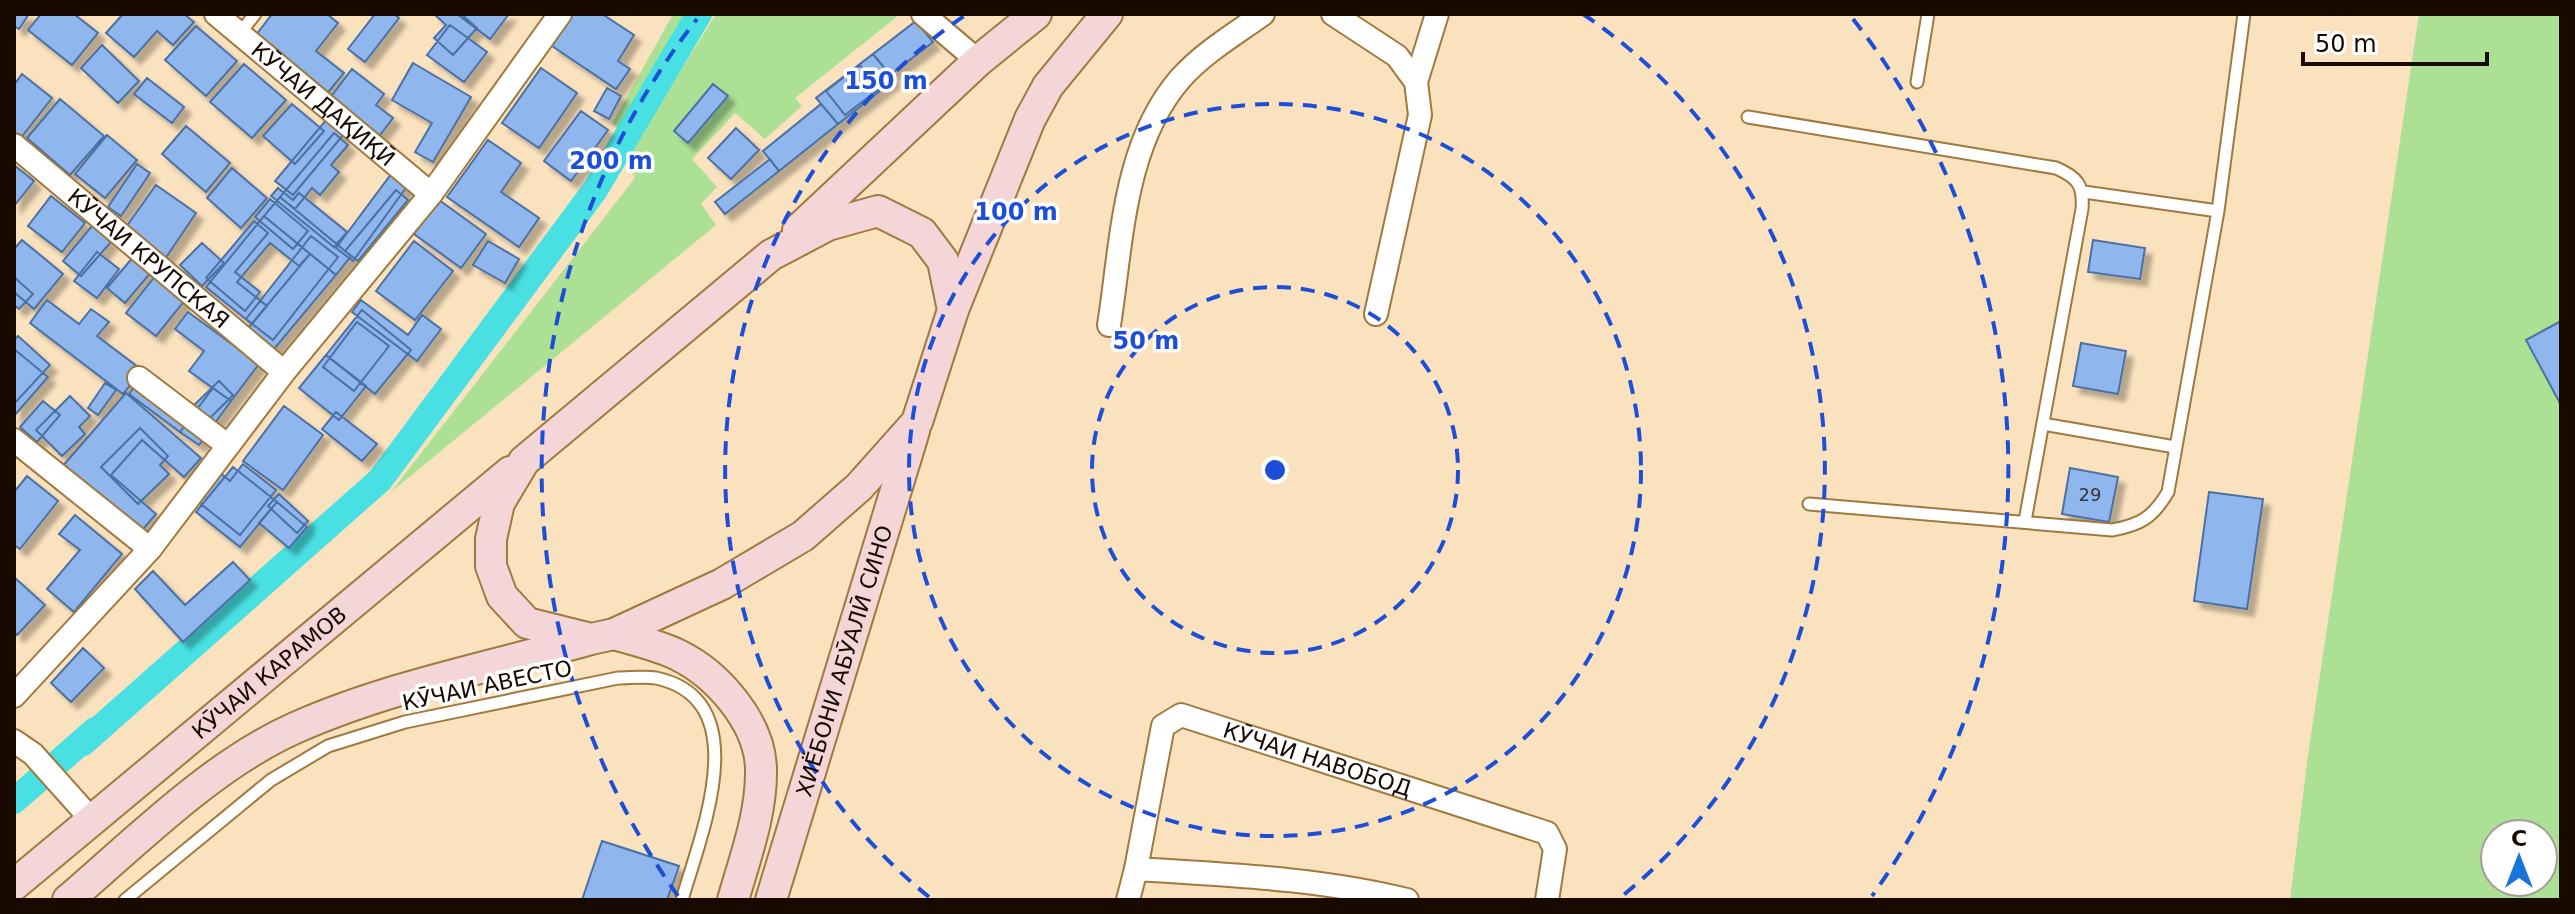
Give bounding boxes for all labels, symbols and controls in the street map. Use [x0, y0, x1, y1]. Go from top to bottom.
scale bar [2303, 16, 2487, 66]
text: 50 m [2315, 30, 2377, 58]
street label: КӮЧАИ ДАҚИҚӢ [246, 37, 400, 171]
text: 150 m [844, 67, 928, 95]
text: 200 m [569, 147, 653, 175]
street label: КӮЧАИ КРУПСКАЯ [63, 184, 234, 333]
text: 100 m [974, 198, 1058, 226]
text: 50 m [1113, 327, 1179, 355]
centre of rings [1261, 456, 1289, 484]
house number: 29 [2079, 484, 2101, 505]
street label: ХИЁБОНИ АБӮАЛӢ СИНО [791, 522, 898, 800]
street label: КӮЧАИ КАРАМОВ [187, 602, 352, 744]
street label: КӮЧАИ АВЕСТО [400, 655, 574, 716]
street label: КӮЧАИ НАВОБОД [1220, 717, 1415, 801]
north arrow [2479, 818, 2559, 898]
text: С [2511, 826, 2527, 851]

